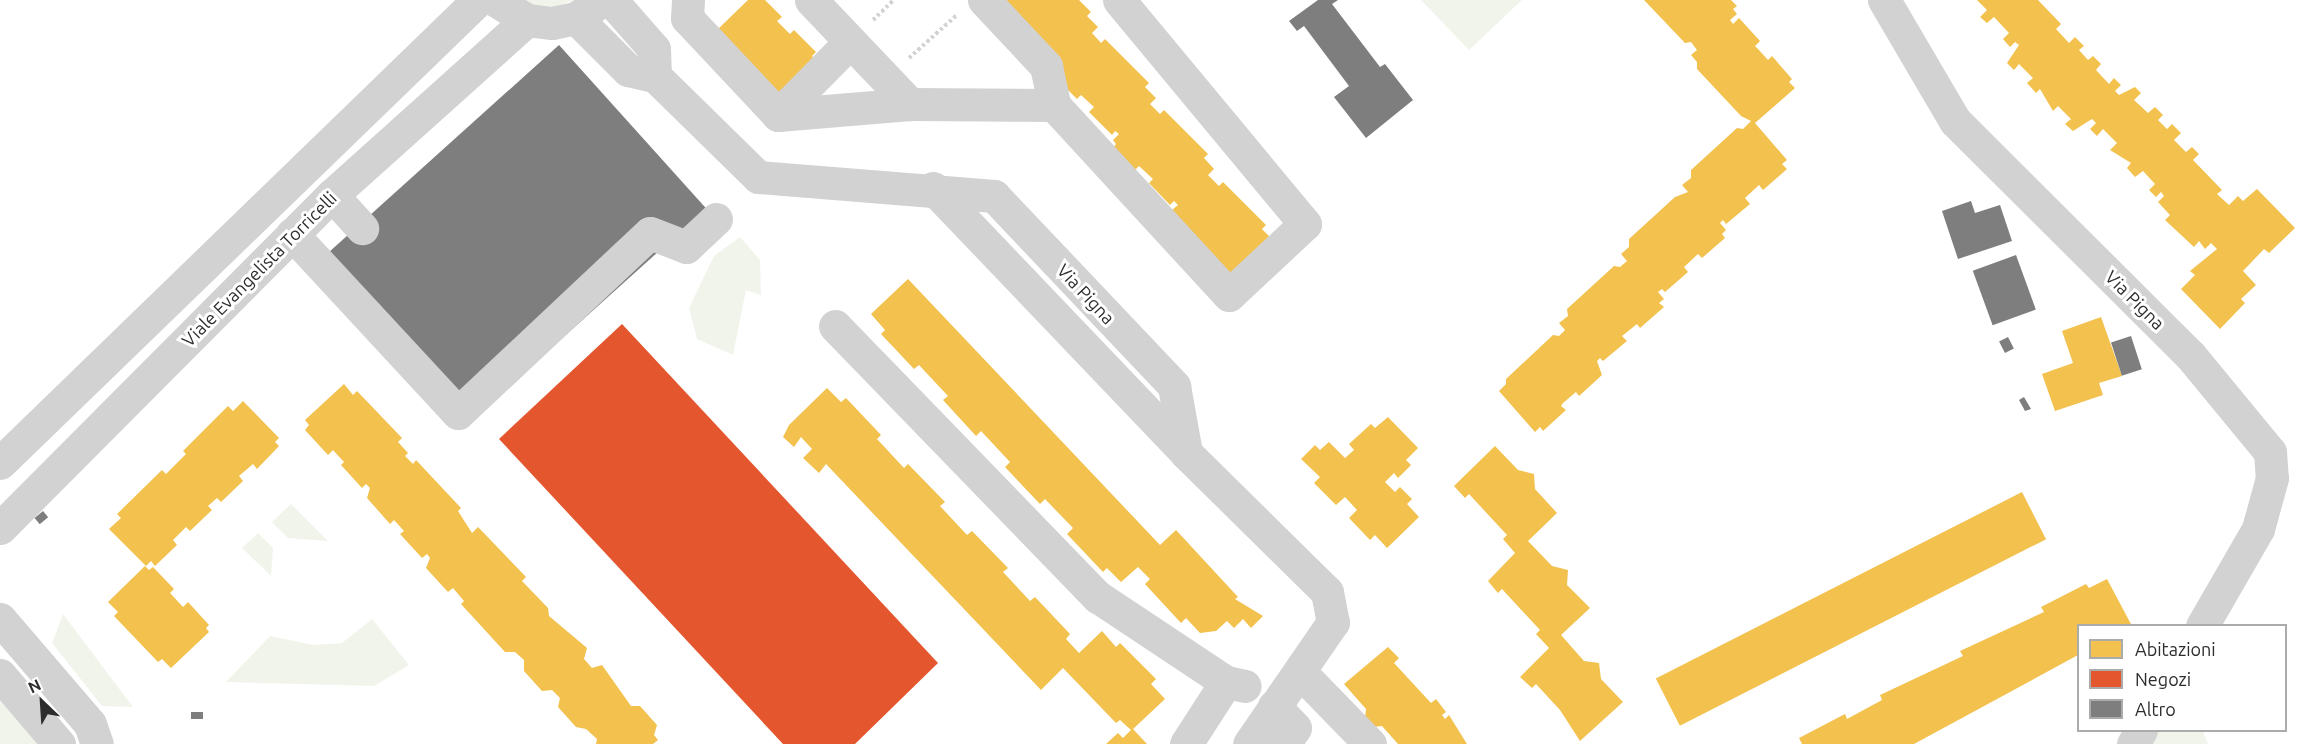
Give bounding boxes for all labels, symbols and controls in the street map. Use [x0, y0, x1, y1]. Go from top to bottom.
street label: Viale Evangelista Torricelli [177, 187, 341, 351]
street label: Via Pigna [1053, 259, 1119, 329]
street label: Via Pigna [2101, 266, 2169, 334]
legend [2077, 624, 2287, 732]
text: Abitazioni [2135, 639, 2216, 659]
text: Negozi [2135, 669, 2191, 689]
north arrow [12, 672, 72, 732]
text: N [25, 675, 44, 696]
text: Altro [2135, 699, 2176, 719]

